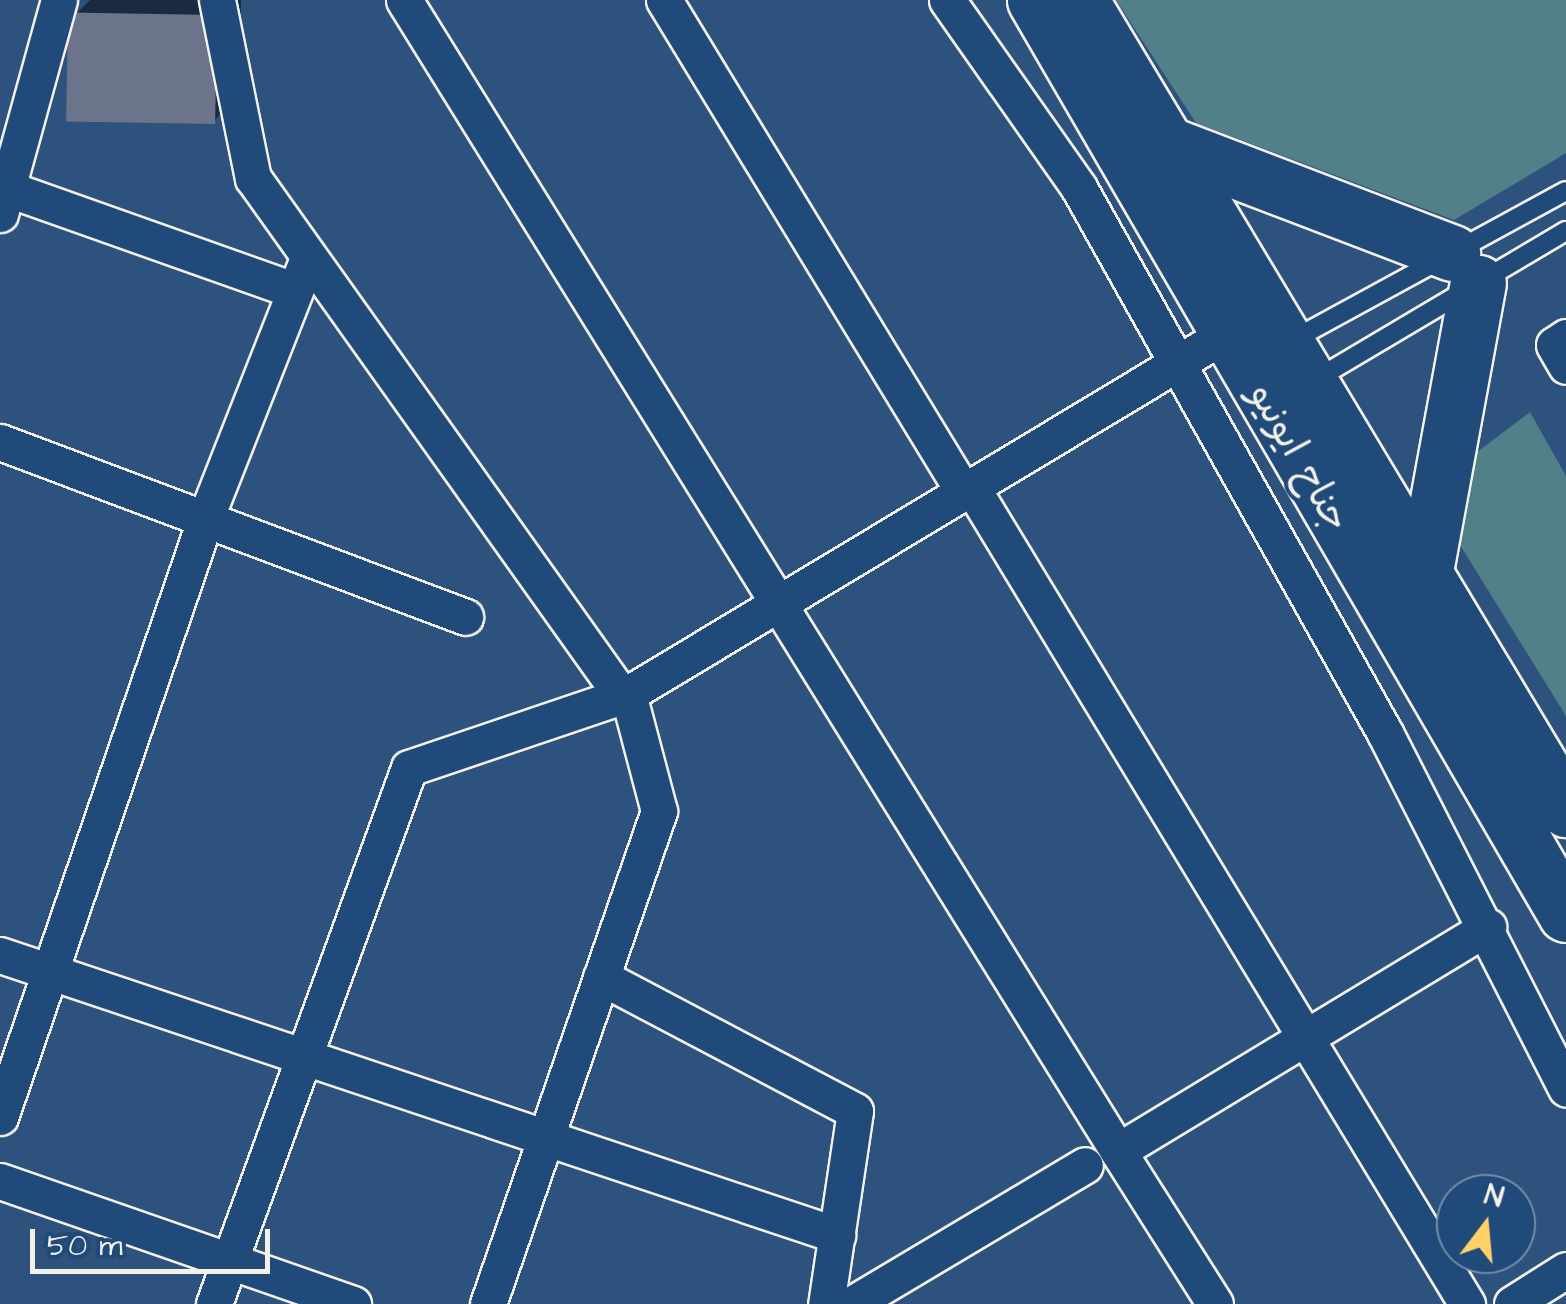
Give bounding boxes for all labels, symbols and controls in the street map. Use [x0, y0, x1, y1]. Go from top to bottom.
street label: جناح ایونیو [1237, 376, 1359, 540]
north arrow [1436, 1174, 1536, 1274]
text: N [1480, 1175, 1508, 1218]
scale bar [35, 1209, 275, 1271]
text: 50 m [47, 1225, 123, 1267]

